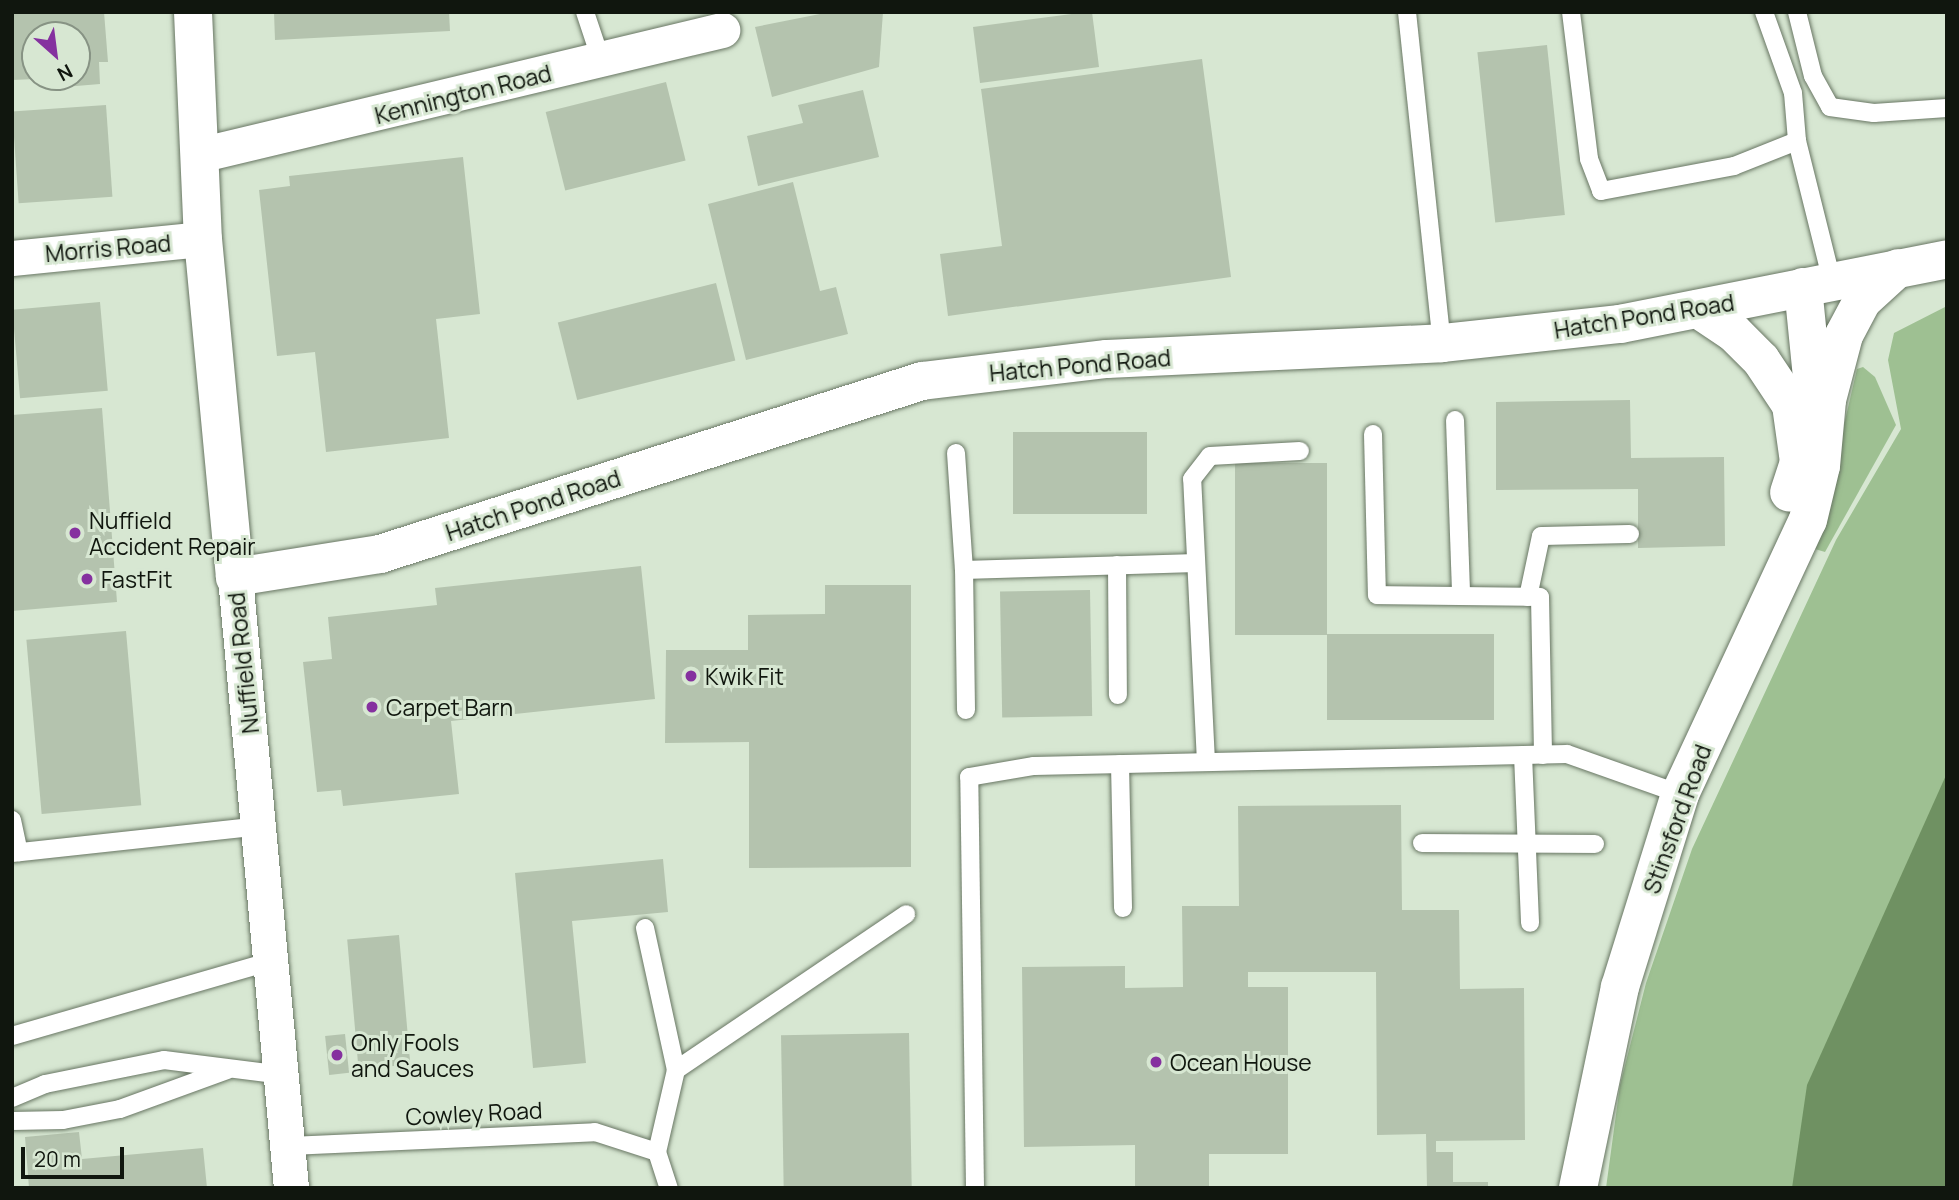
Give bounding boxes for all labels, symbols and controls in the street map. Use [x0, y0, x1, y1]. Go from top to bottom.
north arrow [21, 21, 91, 91]
text: N [53, 58, 77, 87]
street label: Kennington Road [372, 59, 554, 129]
street label: Morris Road [44, 229, 172, 267]
street label: Hatch Pond Road [1552, 288, 1736, 344]
street label: Hatch Pond Road [988, 343, 1172, 387]
street label: Hatch Pond Road [442, 464, 624, 546]
place label: Nuffield Accident Repair [89, 506, 256, 560]
marker: Nuffield Accident Repair [67, 525, 83, 541]
place label: FastFit [101, 565, 172, 593]
marker: FastFit [79, 571, 95, 587]
street label: Nuffield Road [222, 591, 264, 735]
place label: Kwik Fit [705, 662, 784, 690]
marker: Kwik Fit [683, 668, 699, 684]
place label: Carpet Barn [386, 693, 513, 721]
marker: Carpet Barn [364, 699, 380, 715]
street label: Stinsford Road [1637, 741, 1717, 897]
place label: Only Fools and Sauces [351, 1028, 474, 1082]
marker: Only Fools and Sauces [329, 1047, 345, 1063]
place label: Ocean House [1170, 1048, 1312, 1076]
marker: Ocean House [1148, 1054, 1164, 1070]
street label: Cowley Road [405, 1096, 543, 1130]
scale bar [24, 1134, 128, 1178]
text: 20 m [34, 1145, 81, 1173]

